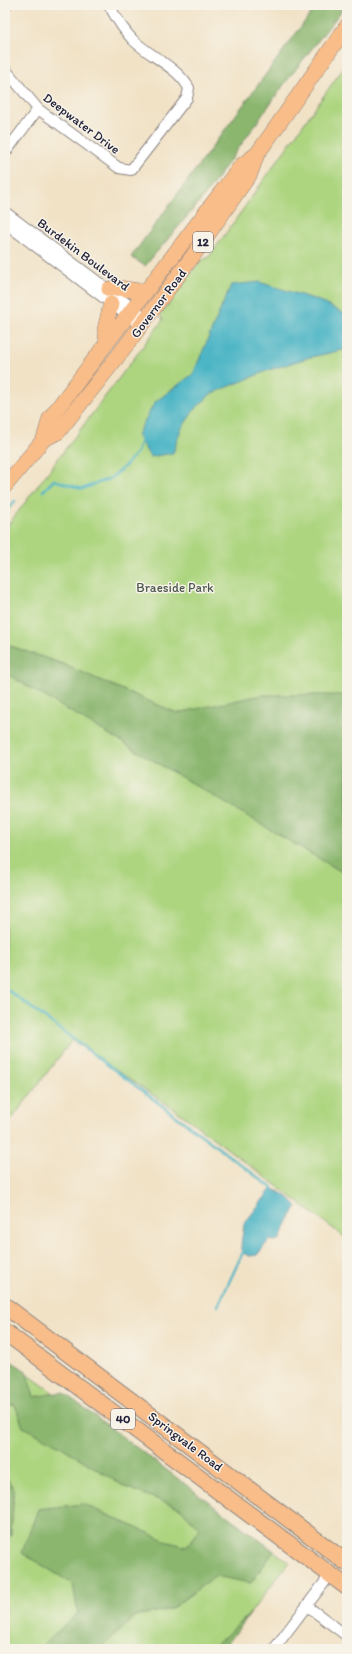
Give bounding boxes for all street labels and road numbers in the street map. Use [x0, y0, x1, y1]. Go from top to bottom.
street label: Deepwater Drive [41, 90, 123, 157]
street label: Burdekin Boulevard [35, 215, 133, 294]
road number: 12 [193, 232, 213, 252]
street label: Governor Road [128, 266, 189, 341]
street label: Springvale Road [145, 1408, 226, 1474]
road number: 40 [111, 1409, 135, 1429]

